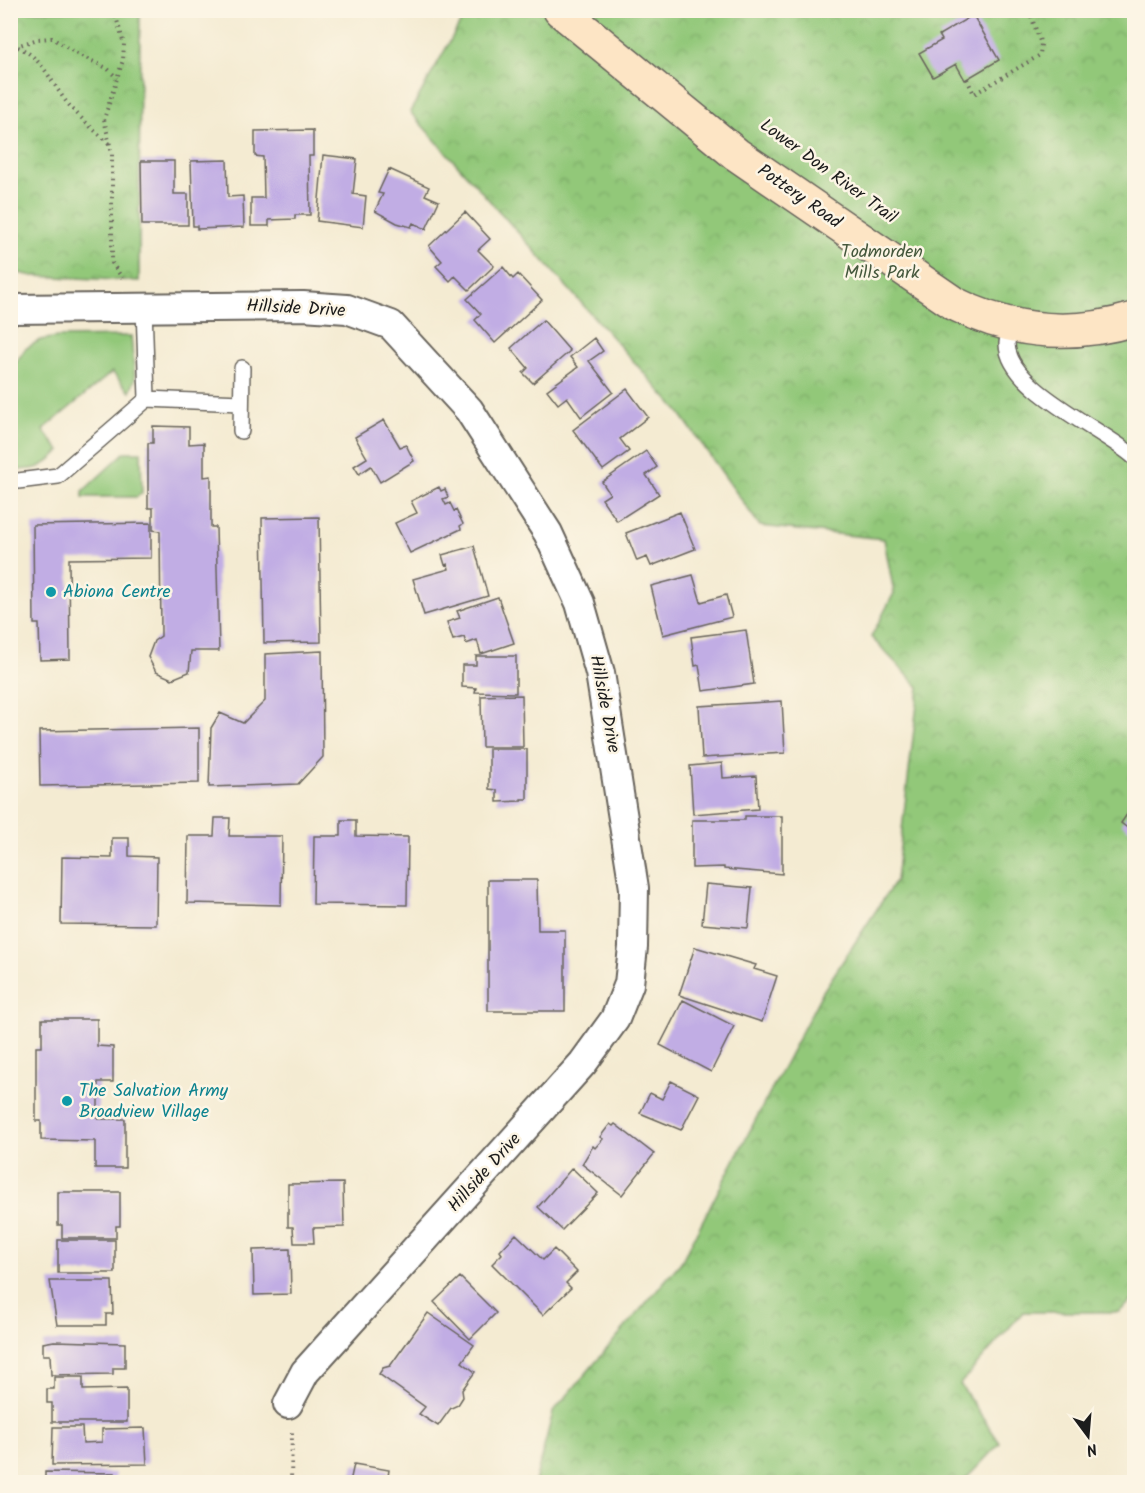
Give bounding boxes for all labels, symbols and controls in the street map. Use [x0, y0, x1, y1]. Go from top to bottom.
street label: Lower Don River Trail [753, 112, 903, 232]
street label: Pottery Road [751, 157, 848, 237]
park label: Todmorden Mills Park [841, 238, 923, 288]
street label: Hillside Drive [246, 292, 346, 326]
place label: Abiona Centre [63, 578, 171, 607]
marker: Abiona Centre [44, 585, 58, 599]
street label: Hillside Drive [580, 653, 628, 755]
place label: The Salvation Army Broadview Village [79, 1077, 228, 1127]
marker: The Salvation Army Broadview Village [60, 1094, 74, 1108]
street label: Hillside Drive [441, 1127, 529, 1219]
north arrow [1058, 1406, 1118, 1466]
text: N [1083, 1436, 1100, 1462]

